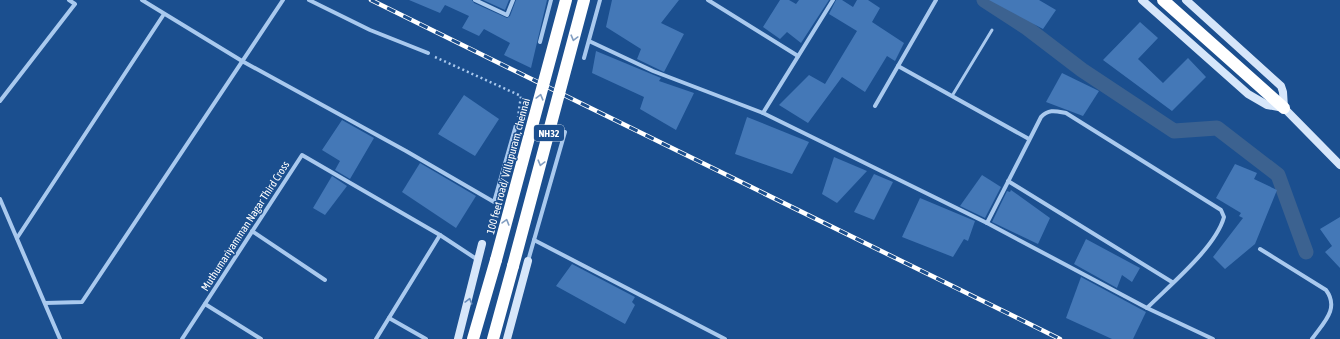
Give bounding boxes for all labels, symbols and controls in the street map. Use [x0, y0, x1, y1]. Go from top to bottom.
one-way arrow [570, 34, 579, 41]
one-way arrow [535, 94, 543, 100]
street label: 100 feet road/ Villupuram, chennai [484, 97, 532, 235]
road number: NH32 [534, 125, 564, 141]
street label: Muthumariyamman Nagar Third Cross [199, 159, 292, 293]
one-way arrow [537, 159, 546, 166]
one-way arrow [501, 219, 510, 226]
one-way arrow [464, 298, 472, 305]

